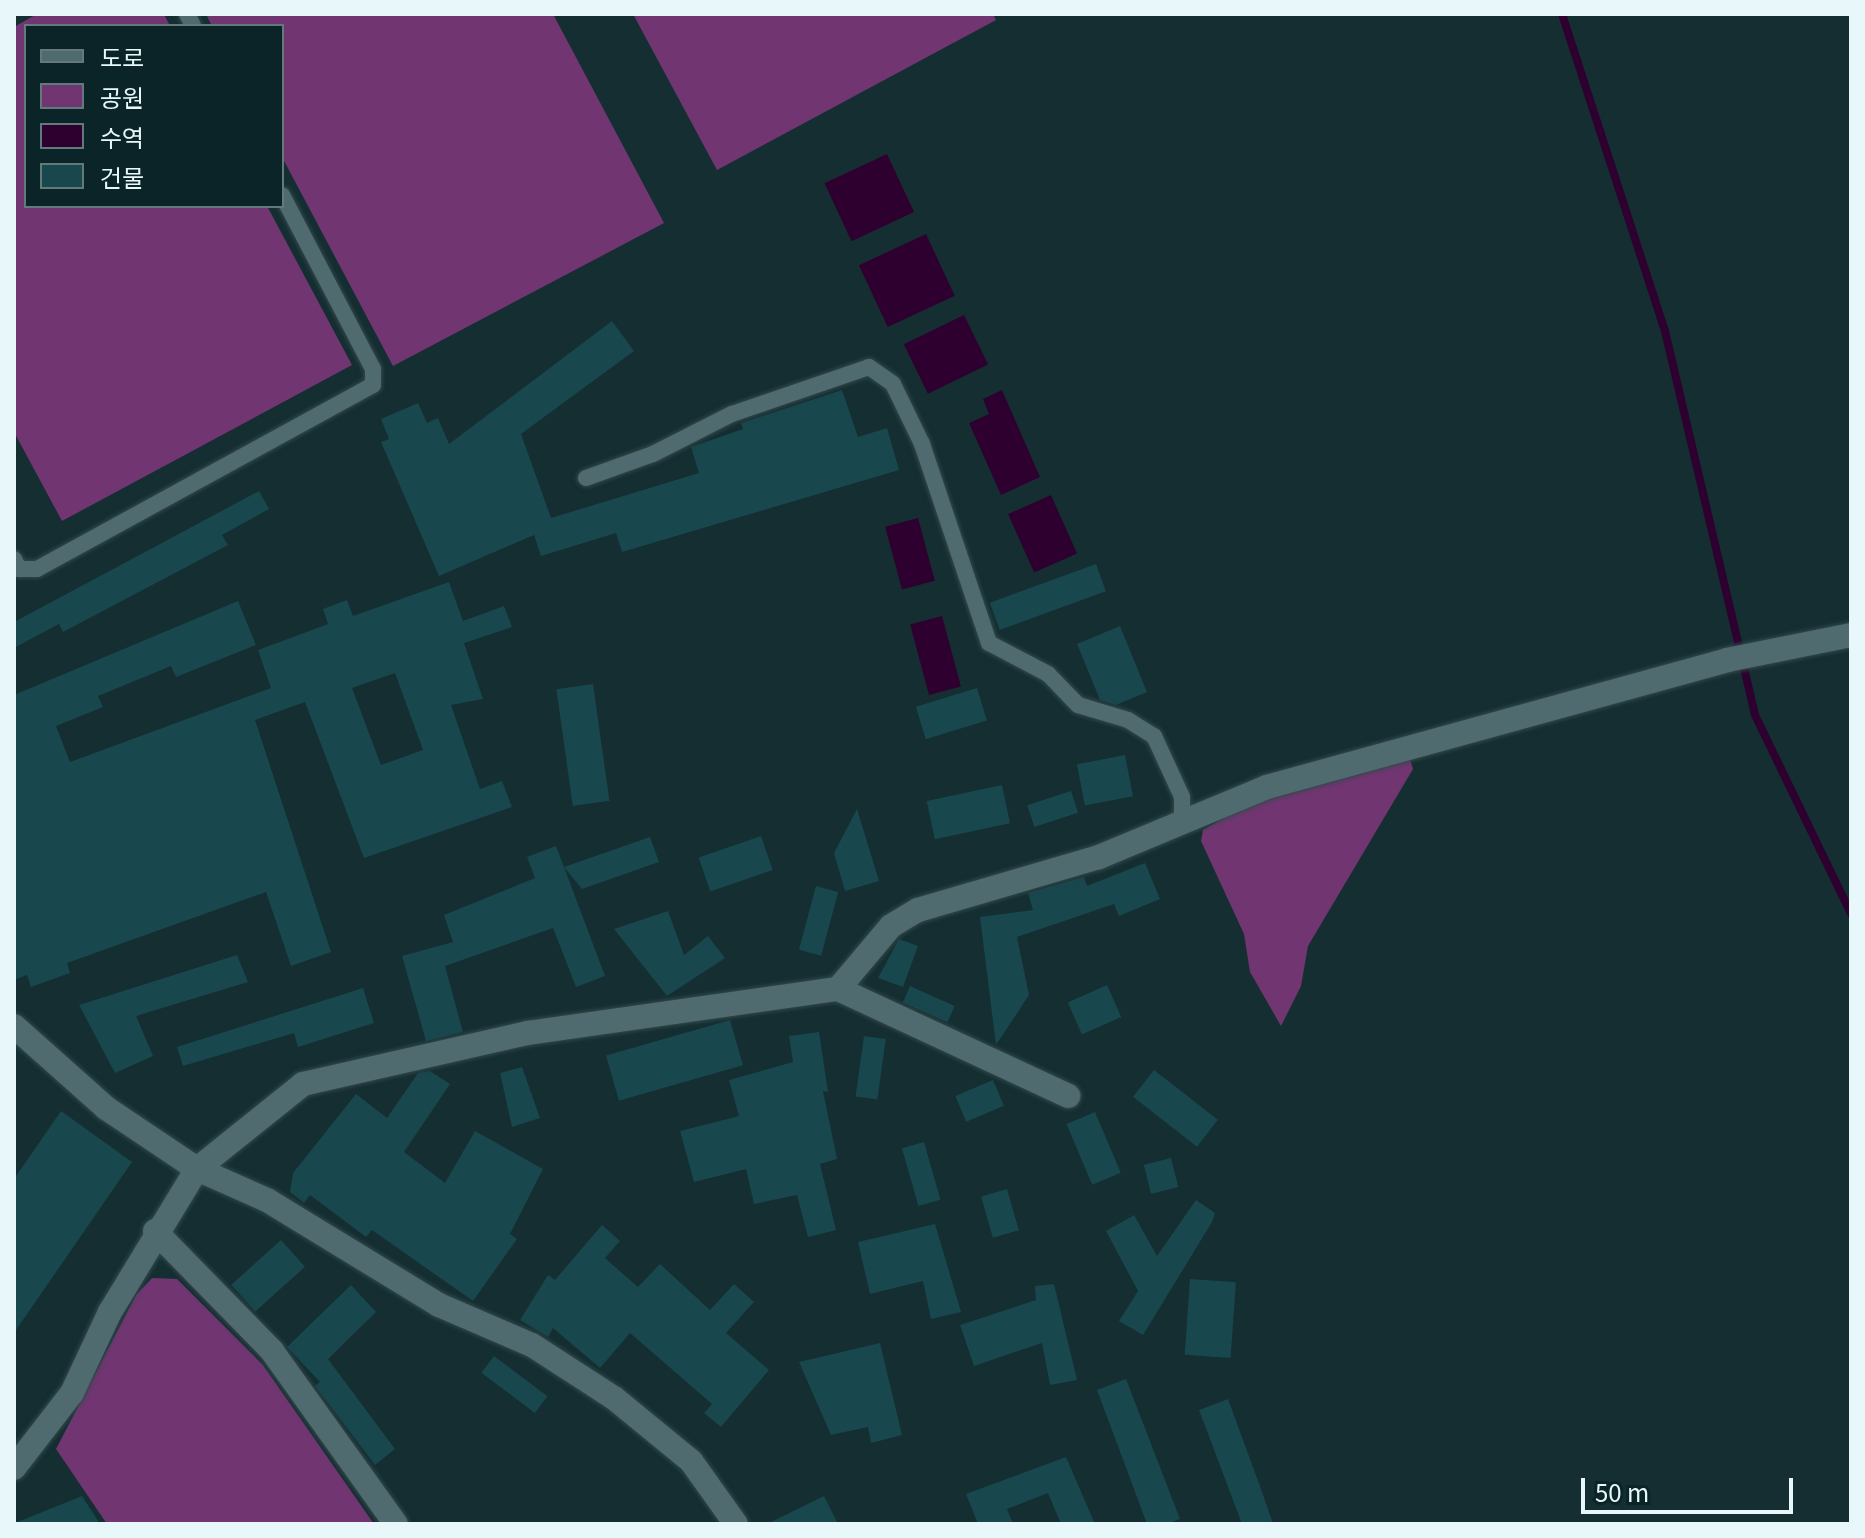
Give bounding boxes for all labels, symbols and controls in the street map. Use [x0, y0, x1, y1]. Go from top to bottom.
legend [24, 24, 284, 208]
text: 도로 [100, 39, 144, 74]
text: 공원 [100, 79, 144, 114]
text: 수역 [100, 119, 144, 154]
text: 건물 [100, 159, 144, 194]
scale bar [1585, 1462, 1797, 1512]
text: 50 m [1595, 1474, 1649, 1509]

